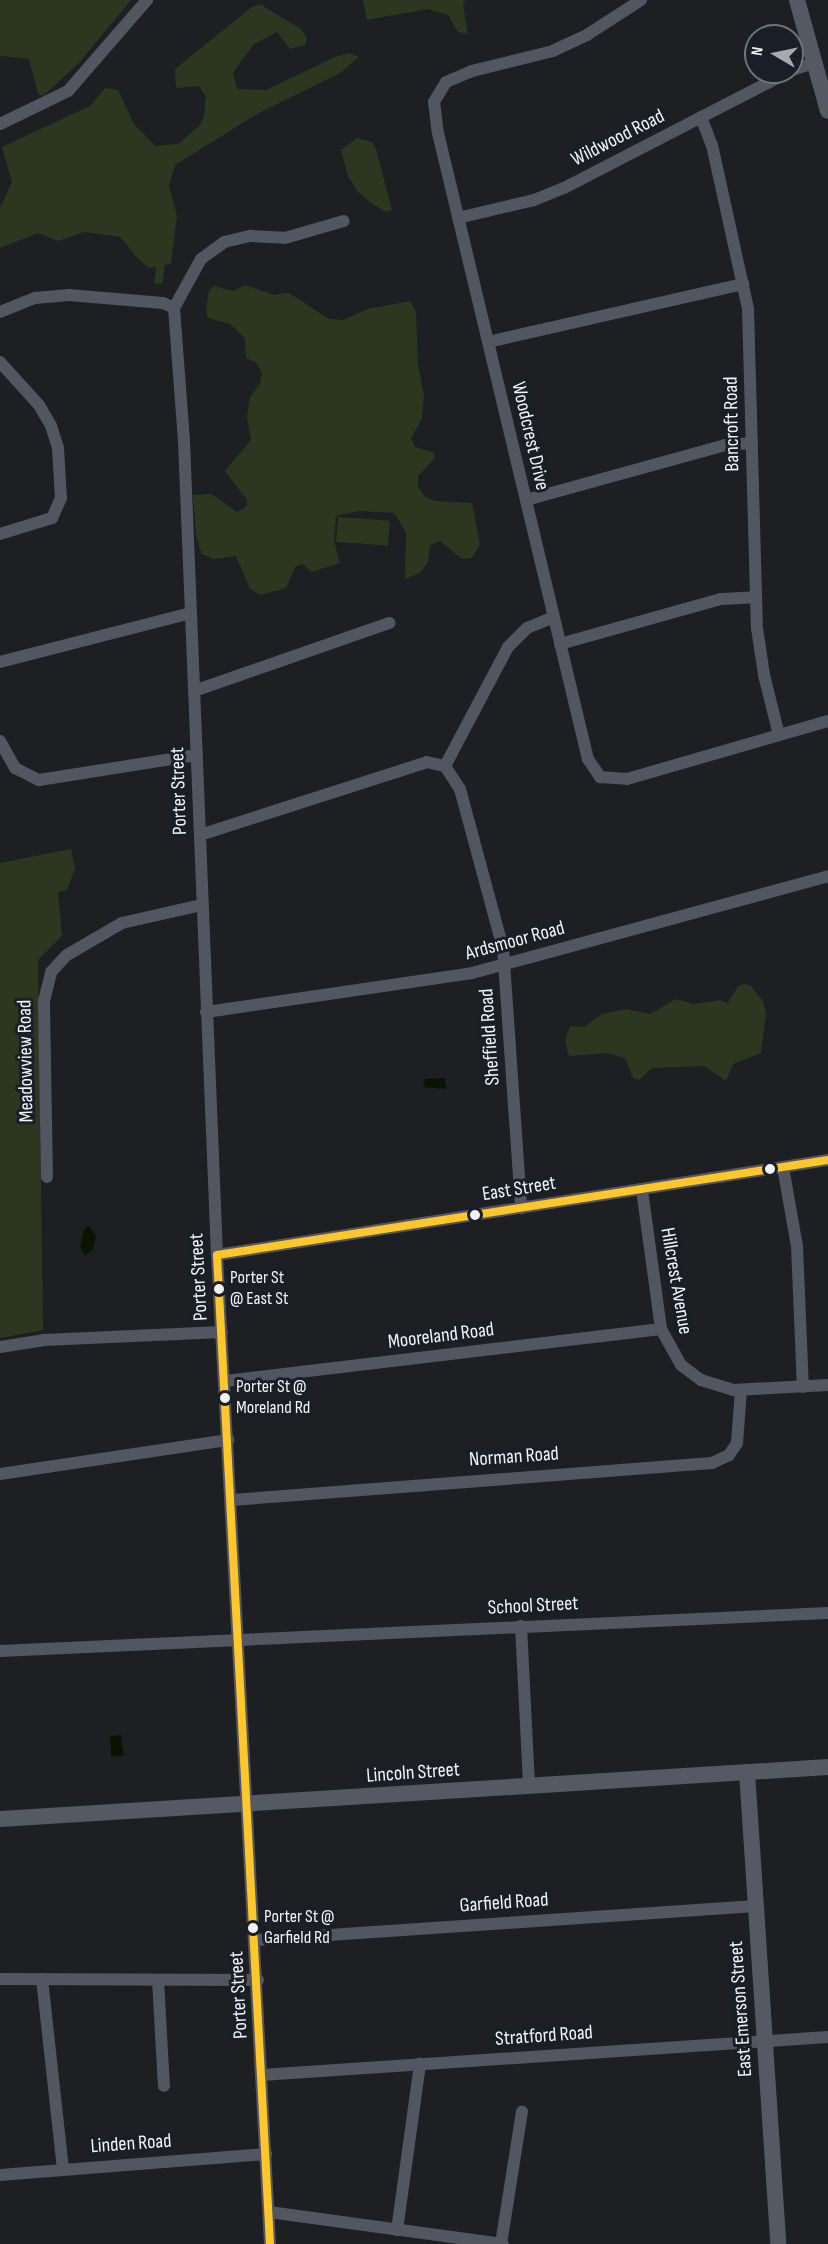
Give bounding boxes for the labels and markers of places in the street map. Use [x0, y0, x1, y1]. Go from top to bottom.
unlabelled marker [764, 1163, 776, 1175]
unlabelled marker [469, 1209, 481, 1221]
place label: Porter St @ East St [230, 1268, 288, 1310]
marker: Porter St @ East St [213, 1283, 225, 1295]
place label: Porter St @ Moreland Rd [236, 1377, 310, 1420]
marker: Porter St @ Moreland Rd [219, 1392, 231, 1404]
place label: Porter St @ Garfield Rd [264, 1907, 335, 1950]
marker: Porter St @ Garfield Rd [247, 1922, 259, 1934]

